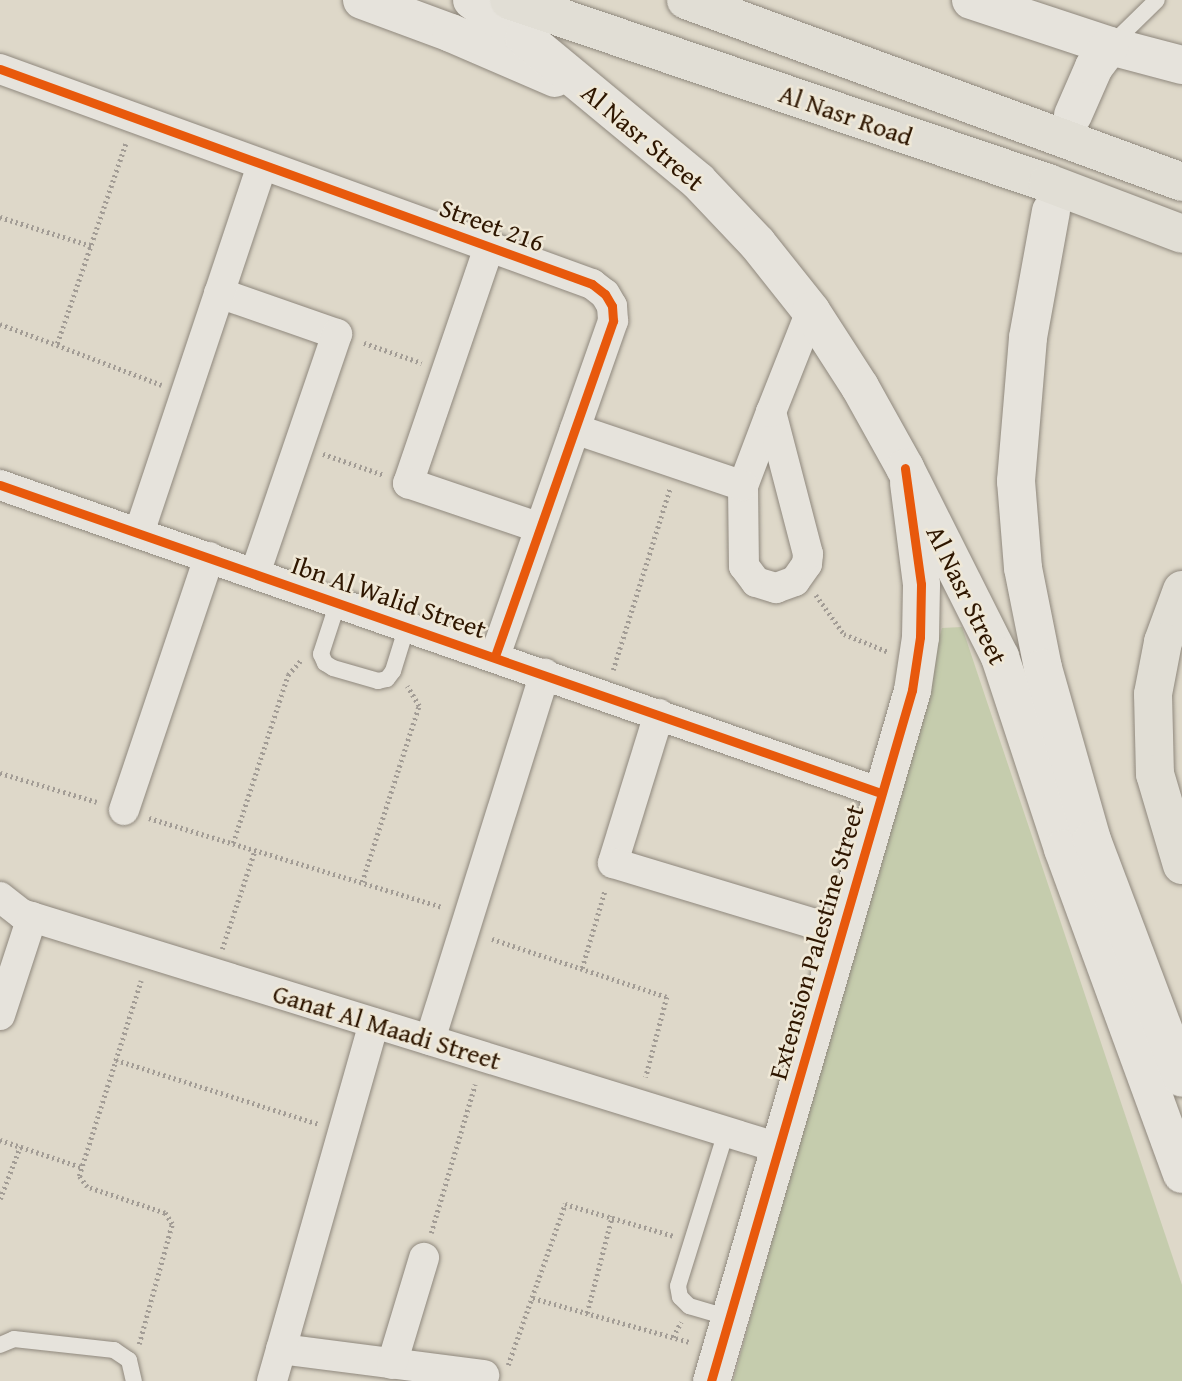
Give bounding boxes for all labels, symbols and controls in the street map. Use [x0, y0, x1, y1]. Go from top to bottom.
street label: Al Nasr Street [575, 77, 711, 197]
street label: Al Nasr Road [775, 78, 917, 152]
street label: Street 216 [435, 192, 549, 258]
street label: Al Nasr Street [920, 520, 1014, 670]
street label: Ibn Al Walid Street [288, 549, 490, 645]
street label: Extension Palestine Street [762, 801, 870, 1083]
street label: Ganat Al Maadi Street [269, 977, 505, 1077]

